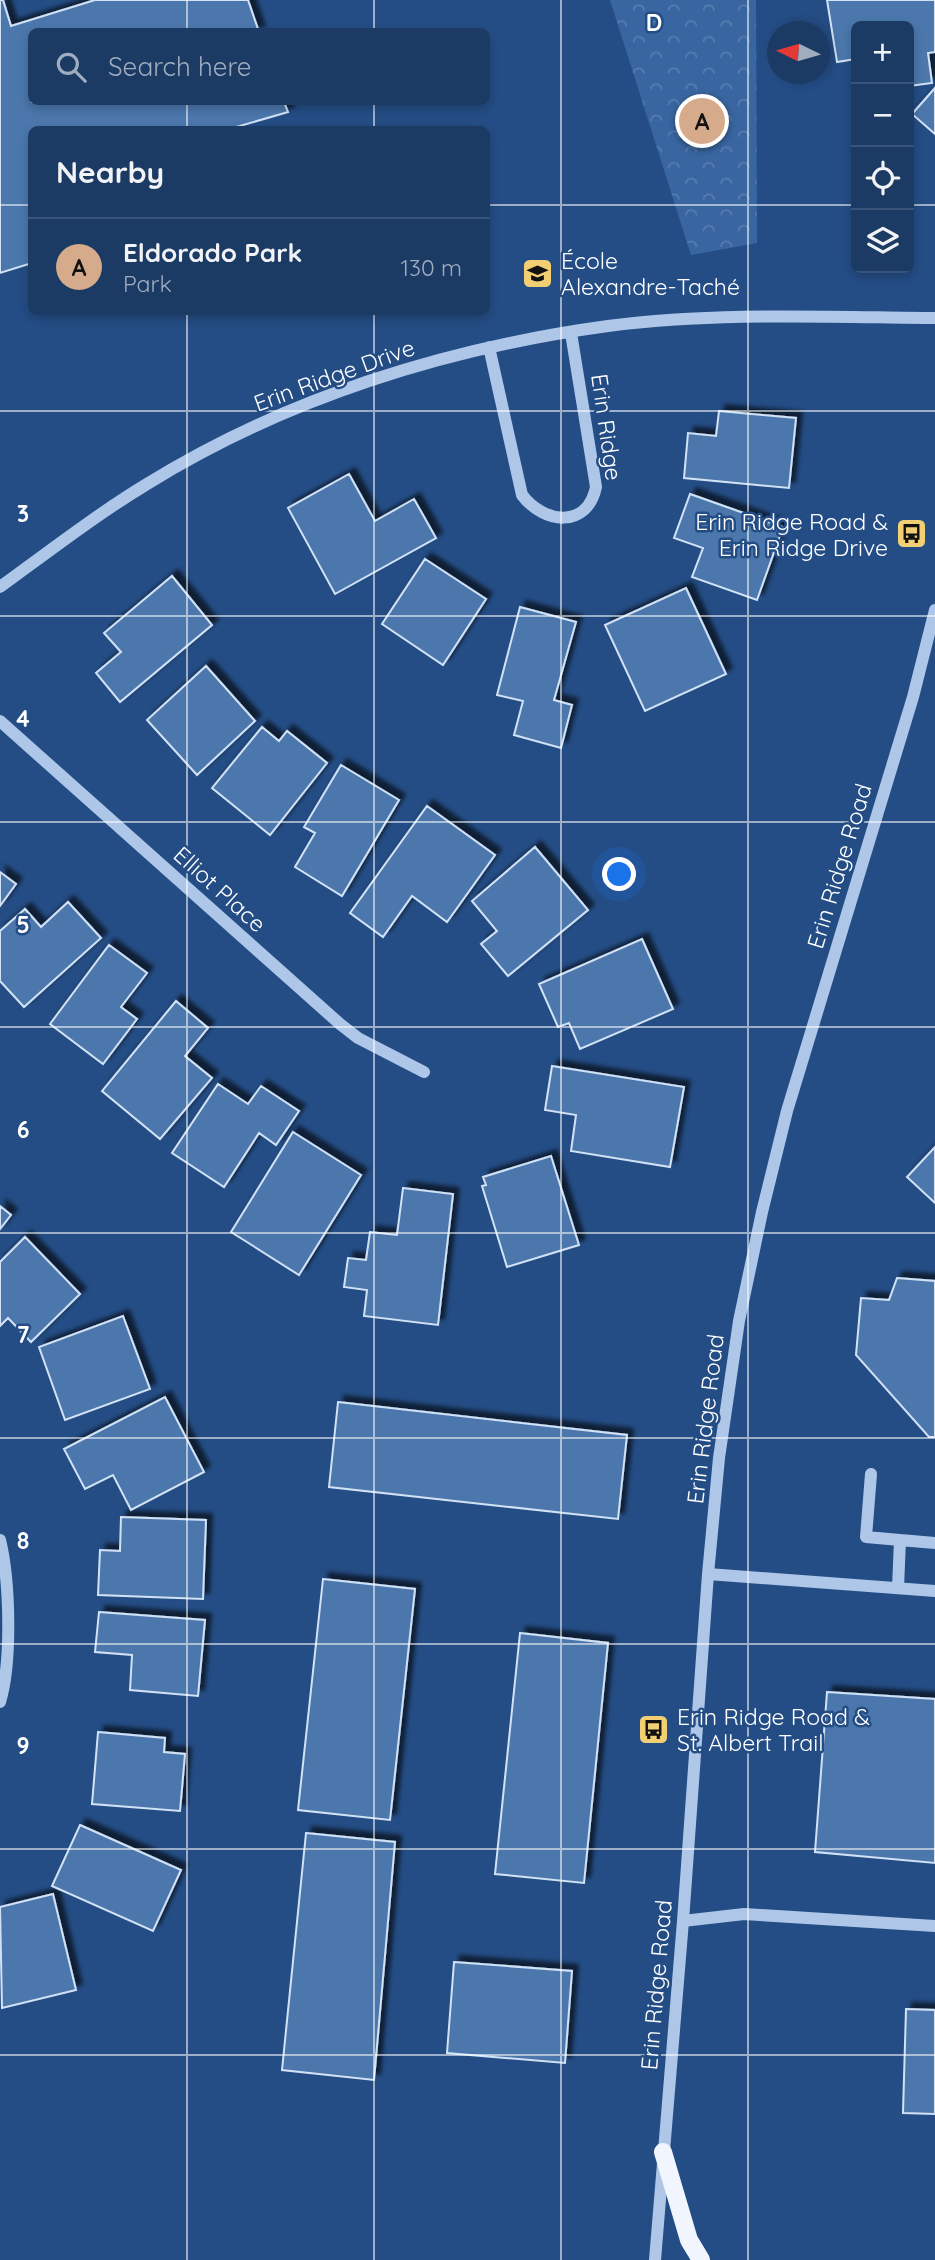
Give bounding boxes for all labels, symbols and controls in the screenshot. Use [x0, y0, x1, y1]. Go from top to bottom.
text: D [646, 8, 662, 37]
north arrow [767, 21, 830, 84]
map controls [851, 21, 914, 273]
button: + [851, 21, 914, 84]
search box [28, 28, 490, 105]
icon: search [52, 48, 90, 86]
text: Search here [108, 50, 252, 83]
button: − [851, 84, 914, 147]
pin: A [679, 95, 725, 147]
button: locate [851, 147, 914, 210]
text: Nearby [56, 153, 164, 191]
button: layers [851, 210, 914, 273]
text: Eldorado Park [123, 236, 302, 269]
place label: École Alexandre-Taché [561, 246, 740, 301]
text: A [72, 253, 86, 282]
text: 130 m [400, 253, 462, 282]
school or university icon: École Alexandre-Taché [521, 256, 555, 290]
text: Park [123, 269, 172, 298]
street label: Erin Ridge Drive [250, 332, 418, 418]
street label: Erin Ridge [585, 372, 629, 482]
text: 3 [17, 499, 29, 528]
place label: Erin Ridge Road & Erin Ridge Drive [695, 507, 888, 562]
bus stop icon: Erin Ridge Road & Erin Ridge Drive [894, 517, 928, 551]
text: 4 [16, 704, 30, 733]
street label: Erin Ridge Road [800, 780, 878, 952]
street label: Elliot Place [168, 840, 272, 938]
your location [602, 857, 636, 891]
text: 5 [16, 910, 30, 939]
text: 6 [17, 1115, 29, 1144]
text: 7 [17, 1320, 30, 1349]
street label: Erin Ridge Road [680, 1332, 730, 1506]
text: 8 [17, 1526, 29, 1555]
place label: Erin Ridge Road & St. Albert Trail [677, 1702, 870, 1757]
bus stop icon: Erin Ridge Road & St. Albert Trail [637, 1712, 671, 1746]
text: 9 [16, 1731, 30, 1760]
street label: Erin Ridge Road [634, 1899, 678, 2071]

